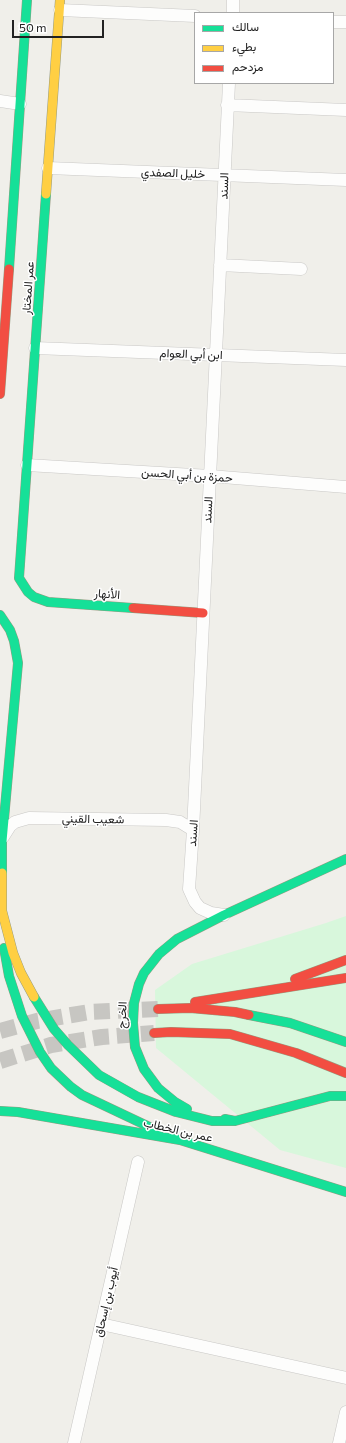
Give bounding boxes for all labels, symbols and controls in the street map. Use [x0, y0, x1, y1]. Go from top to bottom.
scale bar [14, 12, 106, 38]
legend [194, 12, 334, 84]
text: سالك [232, 19, 259, 33]
text: 50 m [19, 20, 47, 34]
text: بطيء [232, 39, 256, 53]
text: مزدحم [232, 59, 263, 73]
street label: خليل الصفدي [141, 165, 205, 181]
street label: السند [216, 172, 232, 200]
street label: عمر المختار [19, 261, 37, 315]
street label: ابن أبي العوام [159, 346, 223, 362]
street label: حمزة بن أبي الحسن [141, 465, 233, 485]
street label: السند [200, 496, 216, 524]
street label: الأنهار [93, 586, 121, 602]
street label: شعيب القيني [62, 811, 124, 827]
street label: السند [185, 819, 201, 847]
street label: الخرج [114, 1001, 130, 1029]
street label: عمر بن الخطاب [142, 1115, 214, 1145]
street label: أيوب بن إسحاق [91, 1265, 121, 1339]

